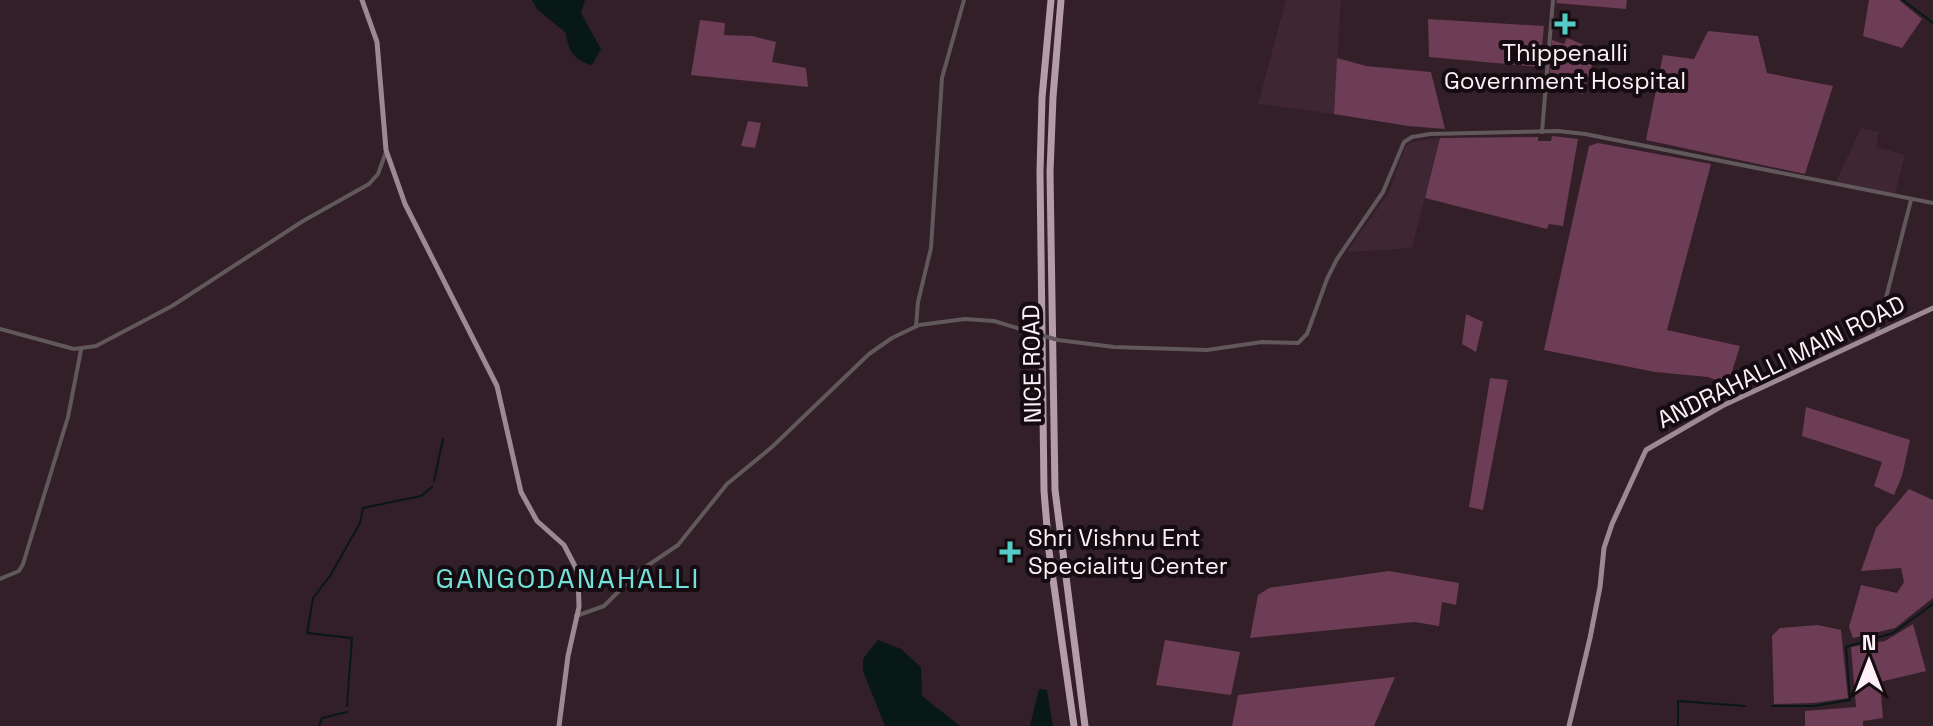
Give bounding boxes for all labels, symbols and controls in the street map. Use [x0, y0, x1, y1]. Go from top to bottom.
marker: Thippenalli Government Hospital [1554, 13, 1576, 35]
place label: Thippenalli Government Hospital [1444, 37, 1686, 96]
street label: ANDRAHALLI MAIN ROAD [1652, 288, 1910, 435]
street label: NICE ROAD [1015, 304, 1048, 424]
place label: Shri Vishnu Ent Speciality Center [1028, 522, 1228, 581]
marker: Shri Vishnu Ent Speciality Center [999, 541, 1021, 563]
district label: GANGODANAHALLI [436, 560, 700, 596]
north arrow [1829, 622, 1909, 702]
text: N [1862, 628, 1876, 656]

